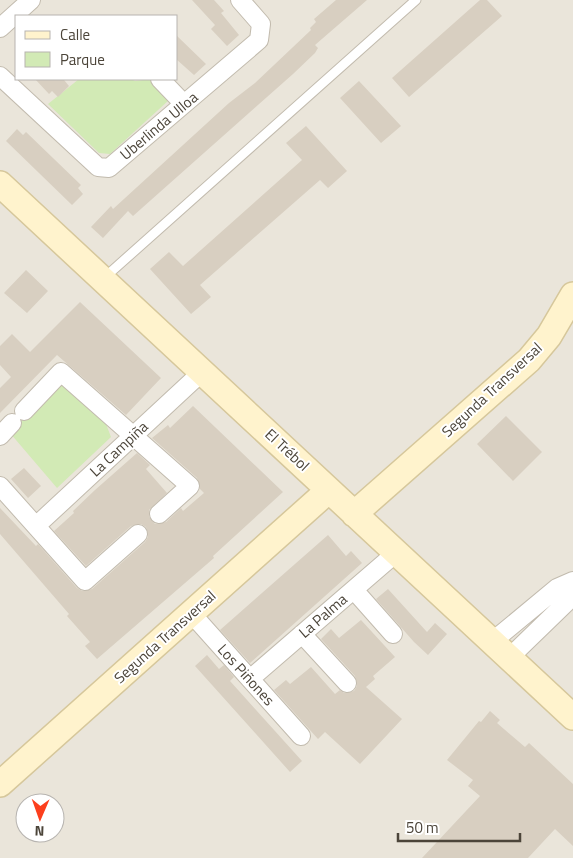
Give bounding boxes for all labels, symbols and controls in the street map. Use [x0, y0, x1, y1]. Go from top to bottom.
legend [15, 15, 178, 80]
text: Calle [60, 23, 90, 46]
text: Parque [60, 48, 105, 71]
street label: Uberlinda Ulloa [115, 86, 203, 165]
street label: Segunda Transversal [436, 337, 547, 442]
street label: La Campiña [84, 415, 154, 482]
street label: El Trébol [260, 423, 315, 476]
street label: Segunda Transversal [109, 585, 221, 689]
street label: La Palma [293, 588, 352, 643]
street label: Los Piñones [212, 639, 280, 711]
north arrow [15, 793, 65, 843]
scale bar [398, 810, 520, 842]
text: 50 m [406, 816, 439, 839]
text: N [34, 821, 45, 842]

